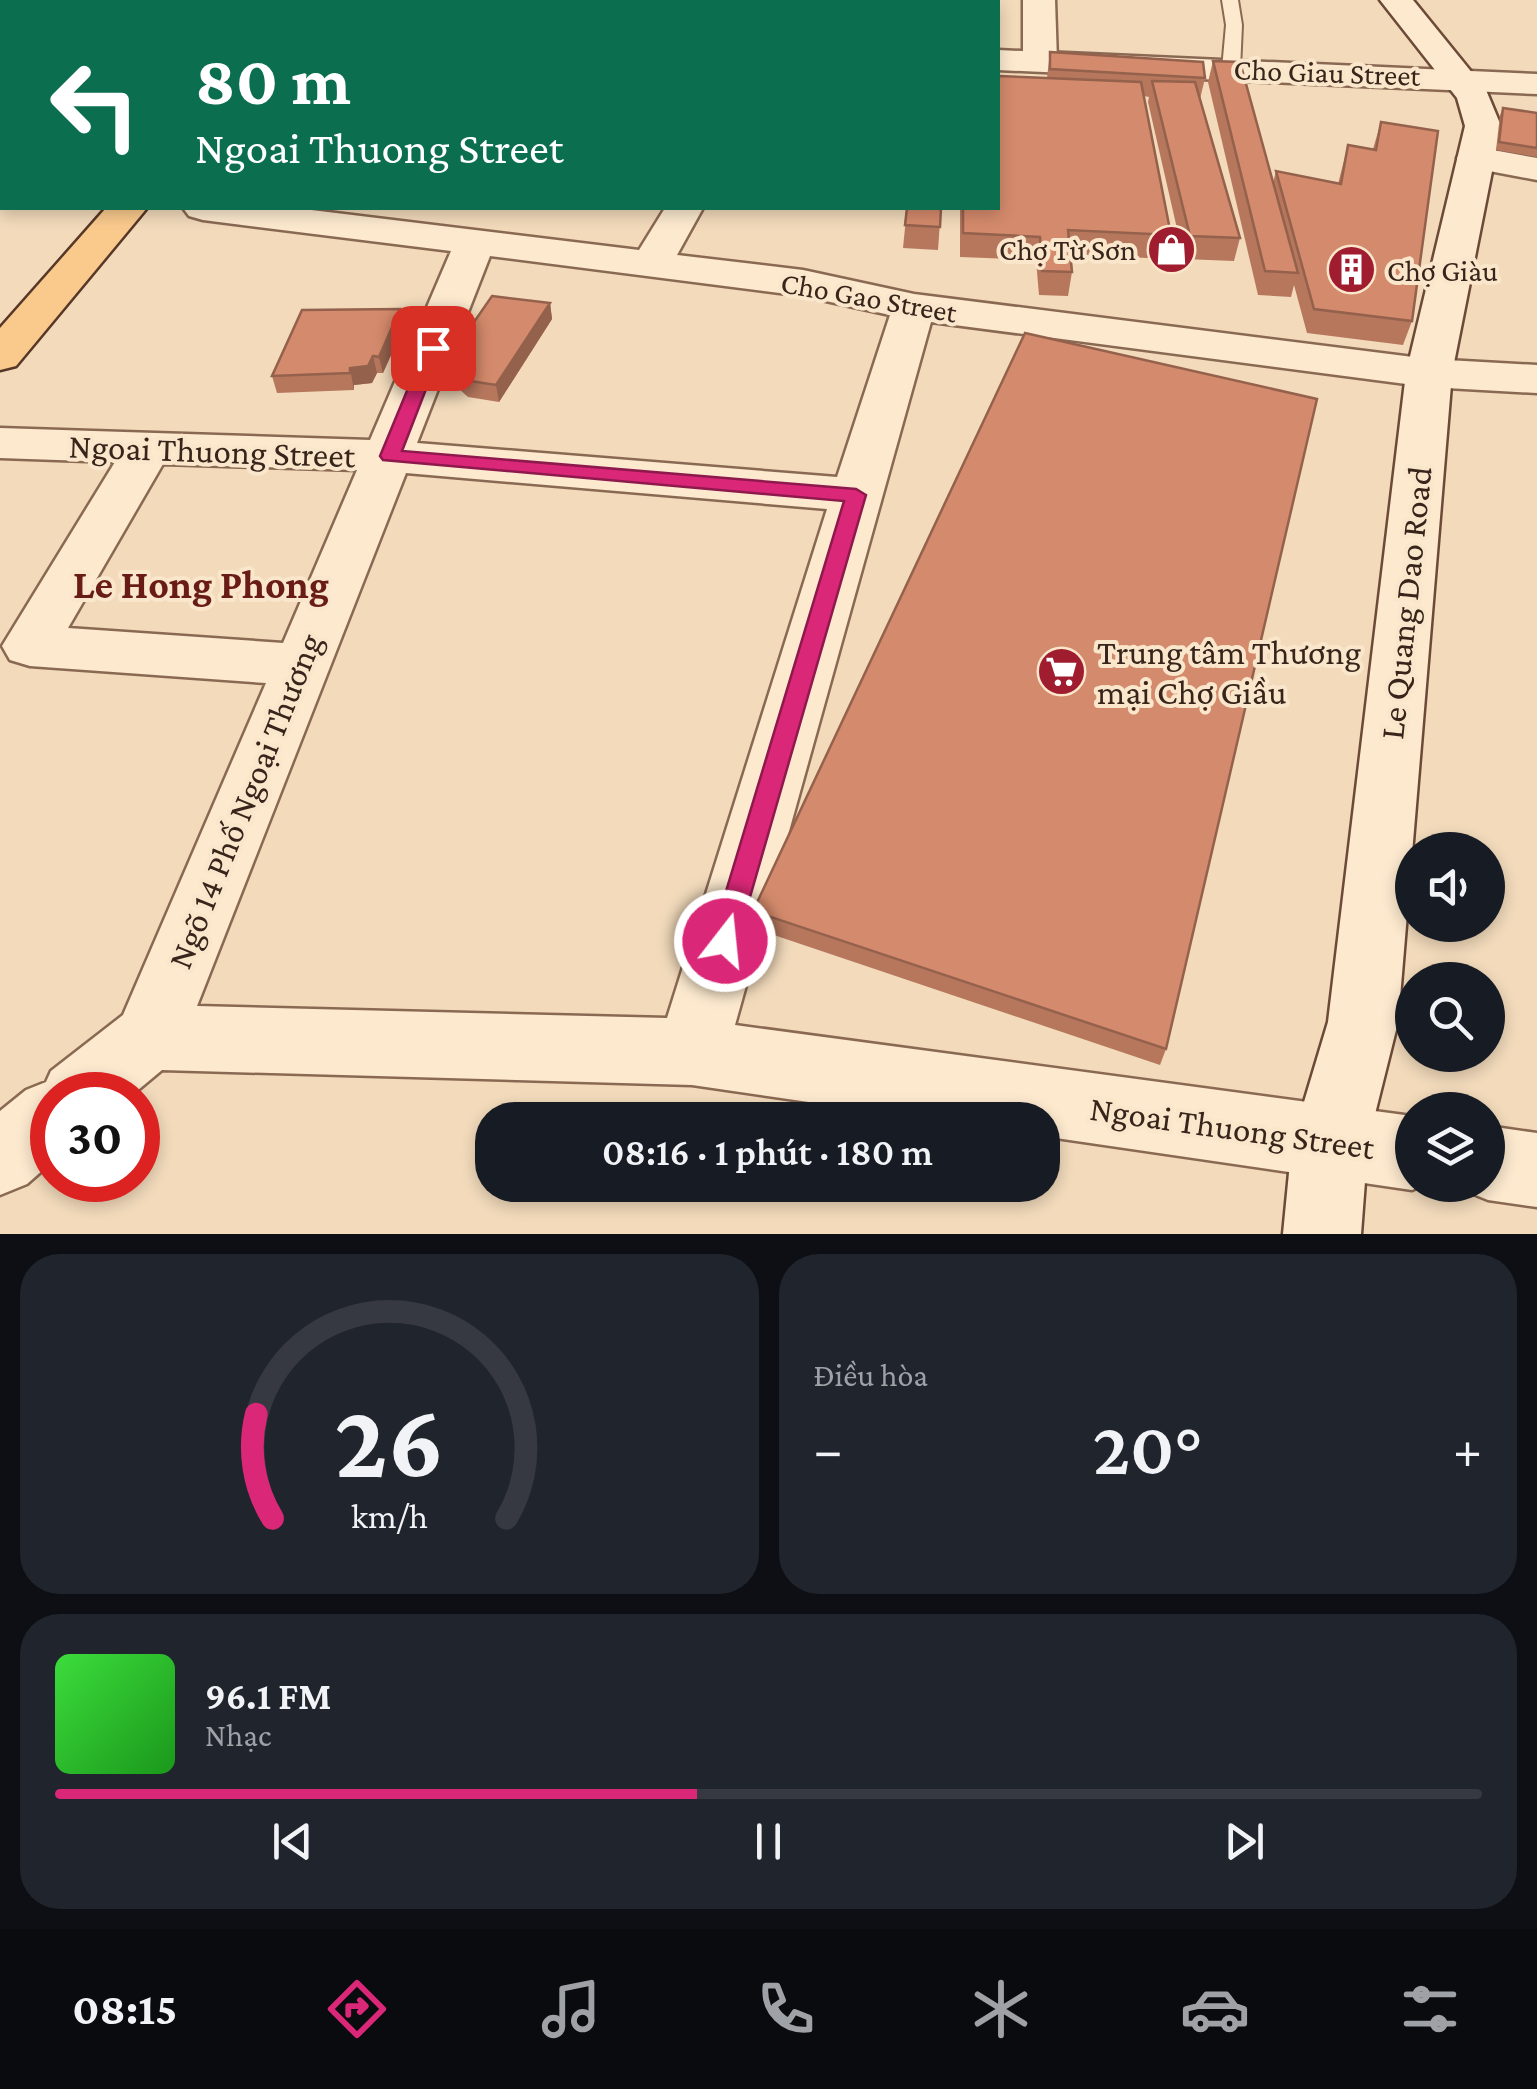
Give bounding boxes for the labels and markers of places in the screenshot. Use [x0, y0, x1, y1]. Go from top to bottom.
shop icon: Chợ Từ Sơn [1145, 223, 1197, 275]
place label: Chợ Từ Sơn [999, 233, 1136, 266]
building icon: Chợ Giàu [1326, 244, 1378, 296]
place label: Chợ Giàu [1387, 254, 1498, 287]
pin [391, 306, 476, 391]
place label: Trung tâm Thương mại Chợ Giầu [1097, 633, 1361, 712]
supermarket icon: Trung tâm Thương mại Chợ Giầu [1036, 646, 1088, 698]

